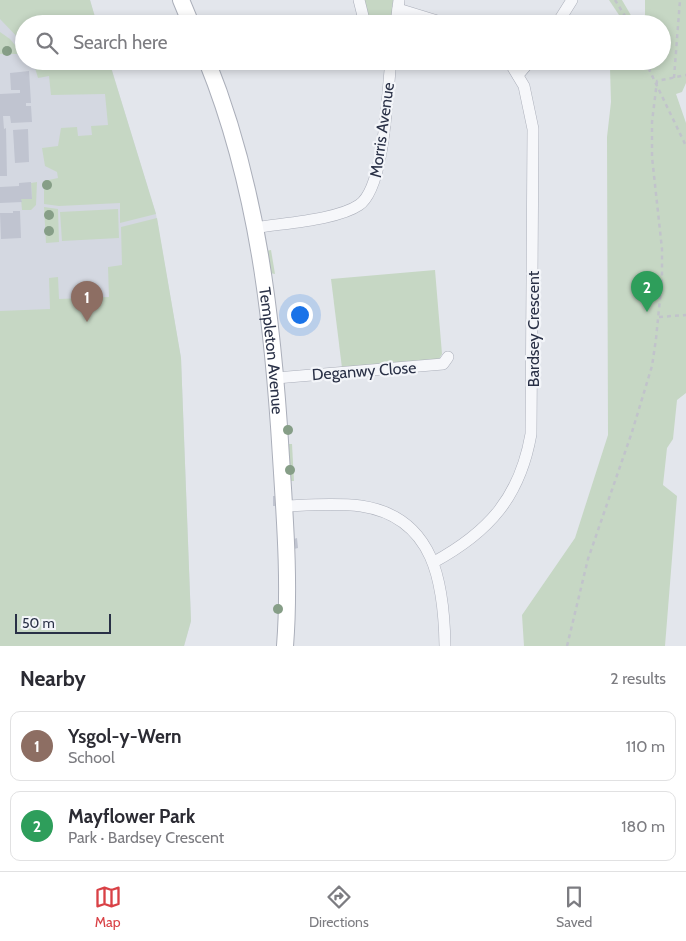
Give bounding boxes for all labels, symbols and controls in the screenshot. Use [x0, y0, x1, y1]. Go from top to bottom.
search box [15, 15, 671, 70]
icon: search [33, 29, 61, 57]
text: Search here [73, 31, 167, 54]
street label: Morris Avenue [366, 81, 398, 179]
street label: Bardsey Crescent [524, 270, 543, 387]
pin: 2 [631, 271, 663, 312]
pin: 1 [71, 281, 103, 322]
street label: Templeton Avenue [256, 286, 288, 415]
your location [287, 302, 313, 328]
street label: Deganwy Close [311, 358, 417, 384]
scale bar [15, 611, 111, 634]
text: 50 m [22, 614, 55, 632]
text: Nearby [20, 666, 86, 691]
text: 2 results [610, 669, 666, 688]
text: Ysgol-y-Wern [68, 725, 182, 748]
text: 1 [34, 737, 40, 756]
text: 110 m [626, 737, 665, 756]
text: School [68, 748, 115, 767]
text: Mayflower Park [68, 805, 195, 828]
text: 2 [33, 817, 41, 836]
text: 180 m [621, 817, 665, 836]
text: Park · Bardsey Crescent [68, 828, 224, 847]
tab: Map [94, 883, 122, 931]
tab: Directions [309, 883, 369, 931]
tab: Saved [556, 883, 592, 931]

